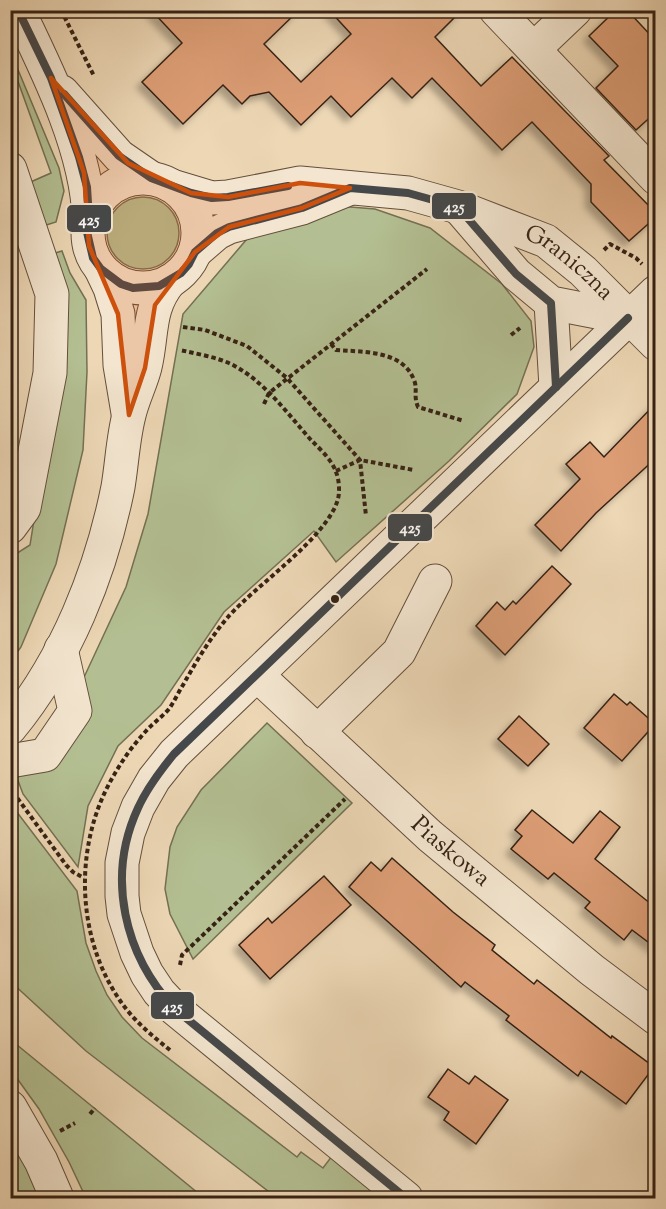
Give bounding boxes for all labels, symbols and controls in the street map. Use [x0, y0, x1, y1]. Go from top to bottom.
line badge: 425 [431, 192, 477, 220]
text: 425 [442, 197, 465, 220]
line badge: 425 [66, 204, 112, 233]
text: 425 [77, 210, 100, 233]
street label: Graniczna [520, 217, 621, 309]
line badge: 425 [387, 513, 433, 542]
text: 425 [398, 518, 421, 541]
unlabelled marker [329, 593, 341, 605]
street label: Piaskowa [403, 809, 497, 896]
line badge: 425 [150, 991, 195, 1020]
text: 425 [160, 997, 183, 1020]

